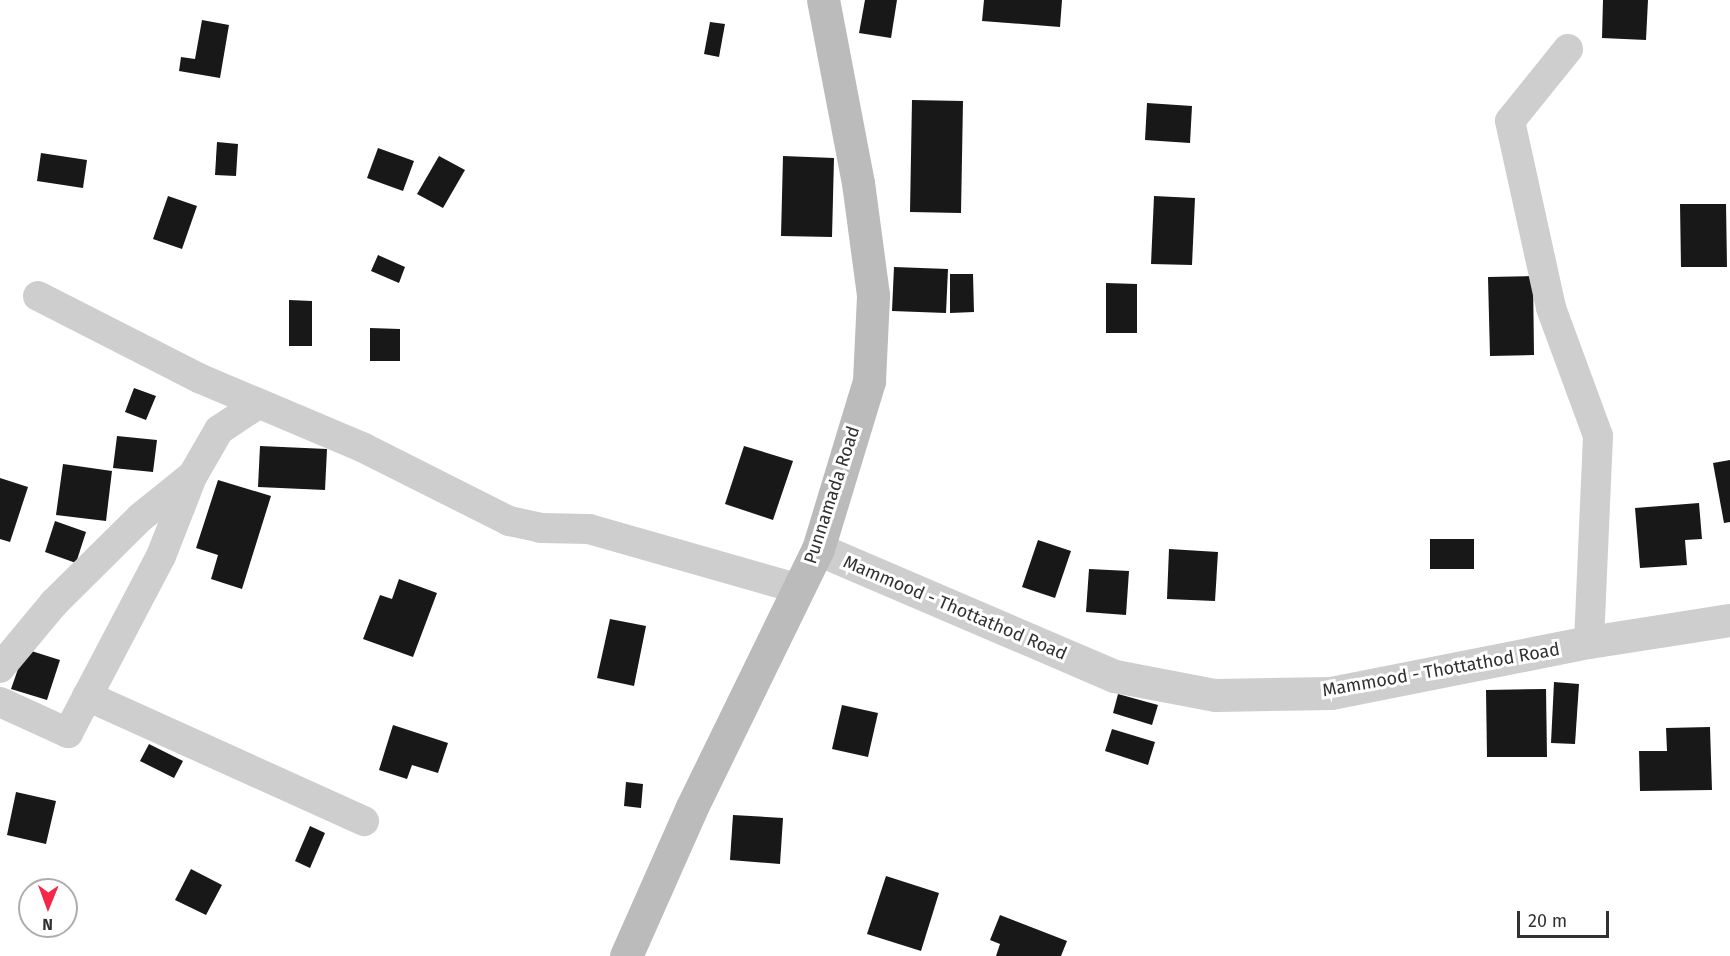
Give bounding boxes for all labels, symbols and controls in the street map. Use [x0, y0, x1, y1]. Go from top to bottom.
street label: Punnamada Road [800, 423, 864, 567]
street label: Mammood - Thottathod Road [840, 551, 1070, 665]
street label: Mammood - Thottathod Road [1321, 638, 1561, 702]
north arrow [18, 878, 78, 938]
scale bar [1520, 899, 1612, 937]
text: 20 m [1528, 910, 1567, 932]
text: N [42, 915, 53, 934]

